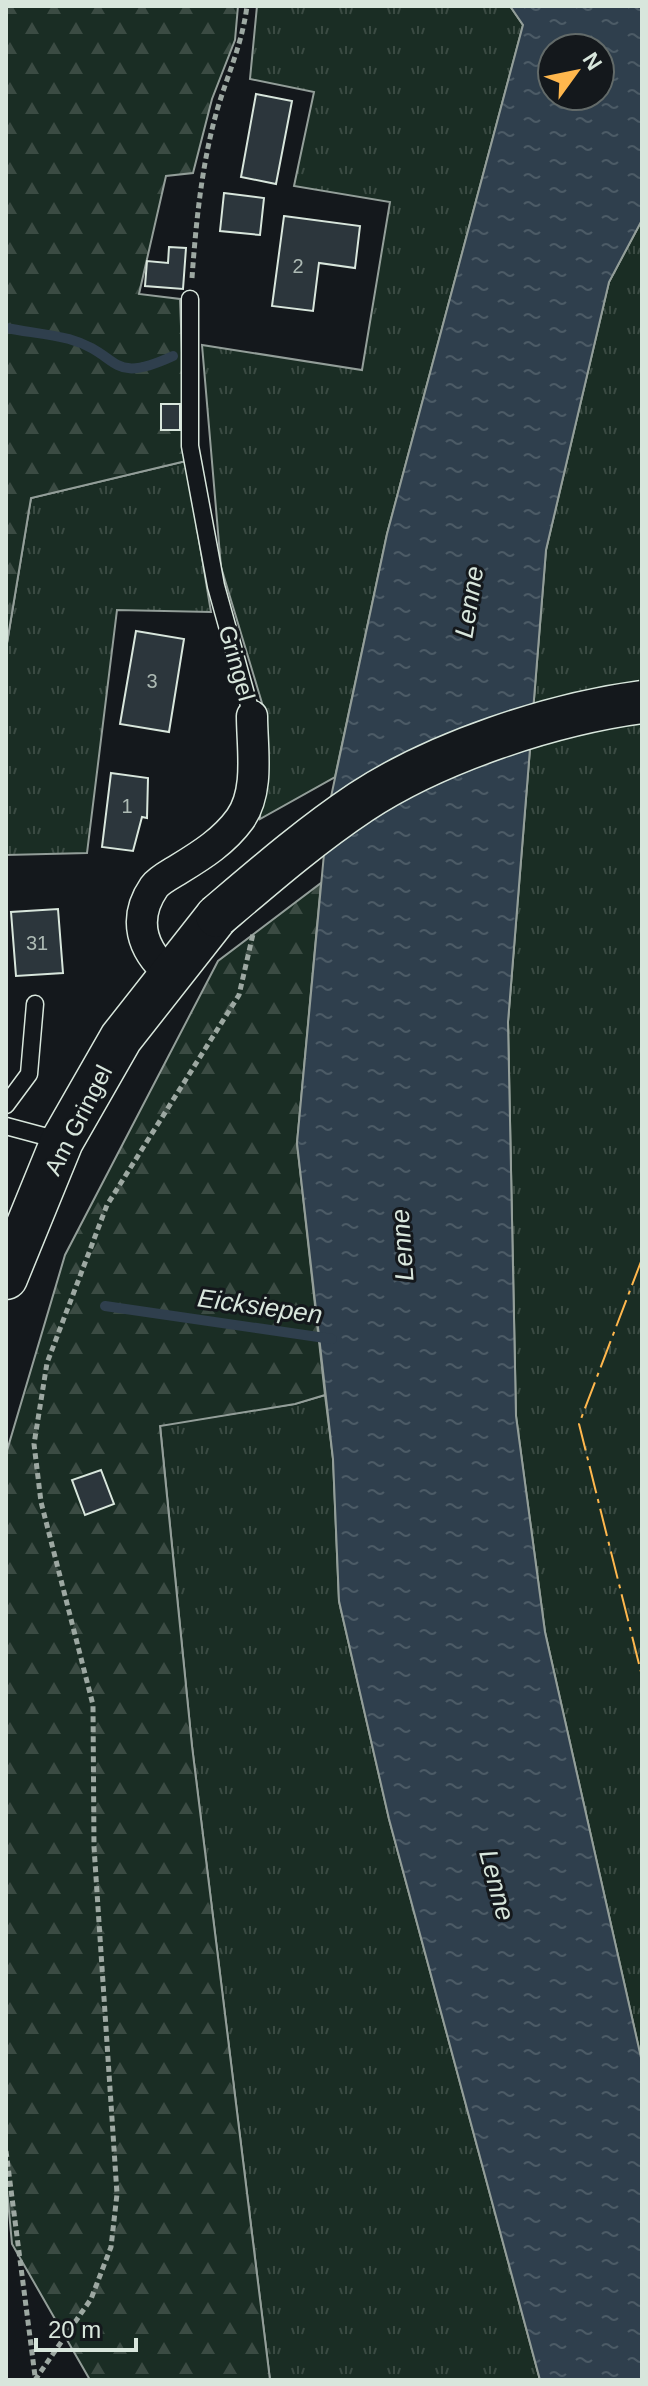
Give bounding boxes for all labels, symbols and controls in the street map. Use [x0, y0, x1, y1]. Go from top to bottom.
north arrow [536, 32, 616, 112]
text: N [578, 48, 607, 75]
house number: 2 [292, 255, 304, 277]
water label: Lenne [449, 564, 489, 640]
street label: Gringel [213, 622, 261, 704]
house number: 3 [146, 670, 158, 692]
house number: 1 [121, 795, 133, 817]
house number: 31 [26, 932, 48, 954]
street label: Am Gringel [39, 1060, 117, 1180]
water label: Lenne [385, 1208, 419, 1282]
water label: Eicksiepen [196, 1282, 324, 1330]
water label: Lenne [473, 1846, 521, 1924]
scale bar [36, 2302, 136, 2352]
text: 20 m [48, 2316, 101, 2343]

